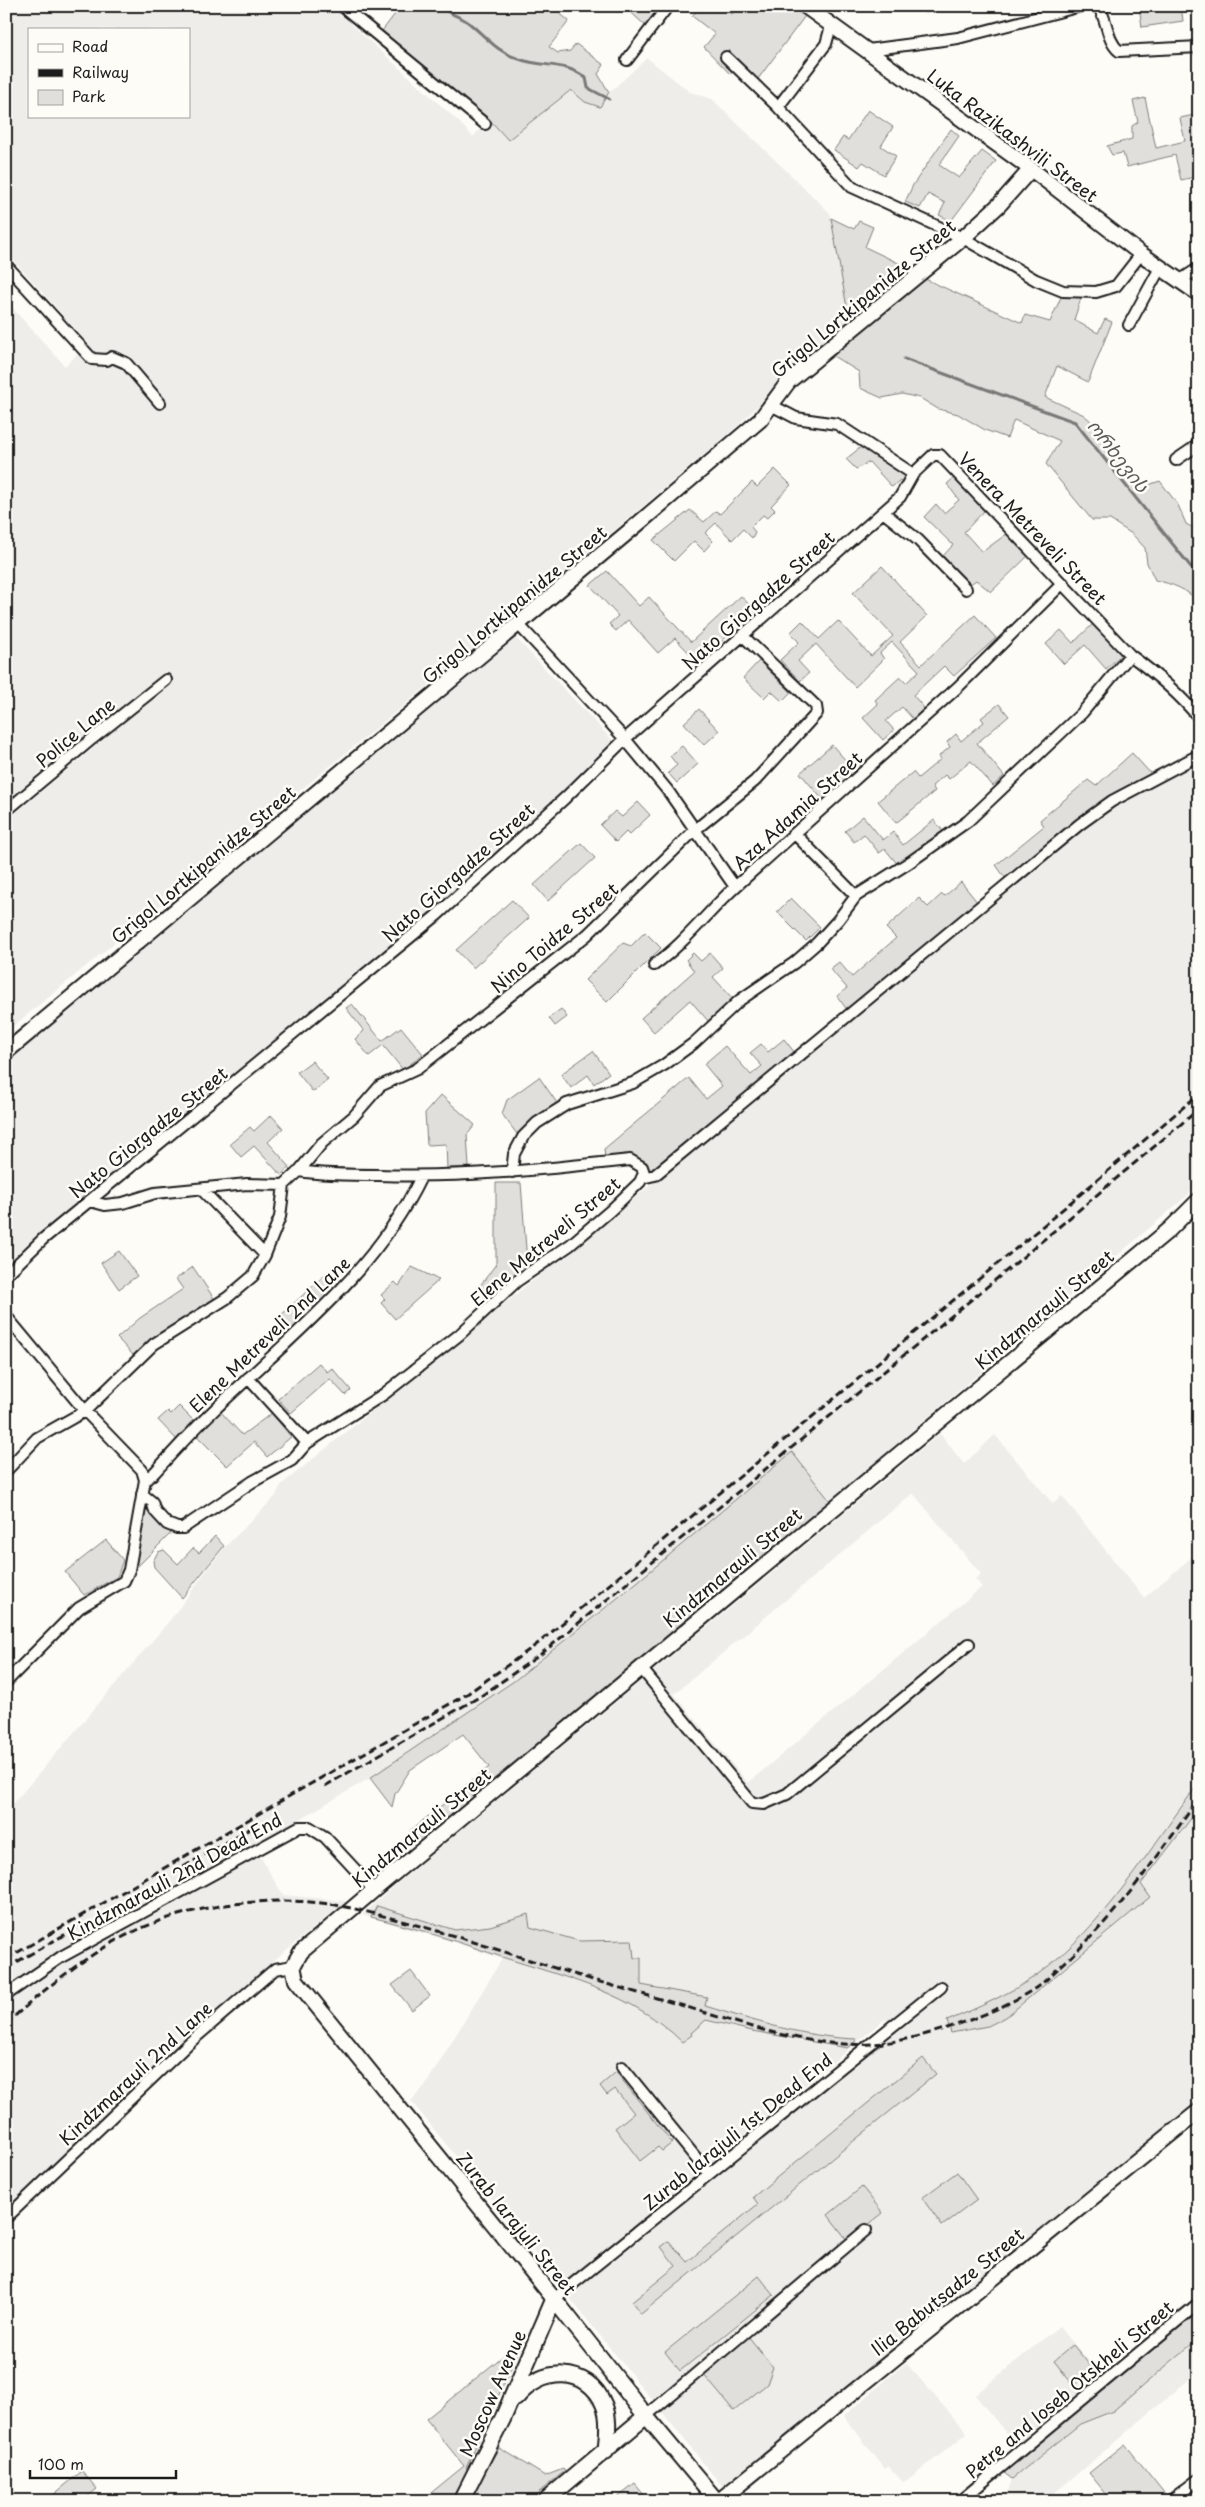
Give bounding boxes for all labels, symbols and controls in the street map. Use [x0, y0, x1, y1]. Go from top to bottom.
legend [28, 28, 190, 118]
text: Road [72, 34, 108, 57]
text: Railway [72, 60, 129, 83]
street label: Luka Razikashvili Street [922, 62, 1104, 208]
text: Park [72, 84, 106, 107]
street label: Grigol Lortkipanidze Street [765, 212, 961, 384]
water label: ორხევის [1081, 412, 1157, 498]
street label: Venera Metreveli Street [953, 445, 1113, 611]
street label: Grigol Lortkipanidze Street [416, 518, 612, 690]
street label: Nato Giorgadze Street [676, 524, 840, 676]
street label: Police Lane [29, 691, 121, 773]
street label: Aza Adamia Street [726, 744, 868, 876]
street label: Grigol Lortkipanidze Street [105, 778, 301, 950]
street label: Nato Giorgadze Street [376, 796, 540, 948]
street label: Nino Toidze Street [484, 875, 624, 999]
street label: Nato Giorgadze Street [63, 1060, 233, 1204]
street label: Elene Metreveli Street [464, 1170, 626, 1312]
street label: Kindzmarauli Street [969, 1243, 1119, 1375]
street label: Elene Metreveli 2nd Lane [182, 1250, 356, 1418]
street label: Kindzmarauli Street [657, 1501, 807, 1633]
street label: Kindzmarauli Street [346, 1761, 496, 1893]
street label: Kindzmarauli 2nd Dead End [62, 1805, 286, 1947]
street label: Kindzmarauli 2nd Lane [53, 1995, 218, 2151]
street label: Zurab Iarajuli 1st Dead End [637, 2046, 837, 2216]
street label: Zurab Iarajuli Street [450, 2145, 584, 2301]
street label: Ilia Babutsadze Street [865, 2221, 1029, 2361]
street label: Petre and Ioseb Otskheli Street [959, 2294, 1179, 2484]
street label: Moscow Avenue [452, 2325, 532, 2461]
scale bar [30, 2447, 176, 2479]
text: 100 m [38, 2452, 84, 2475]

